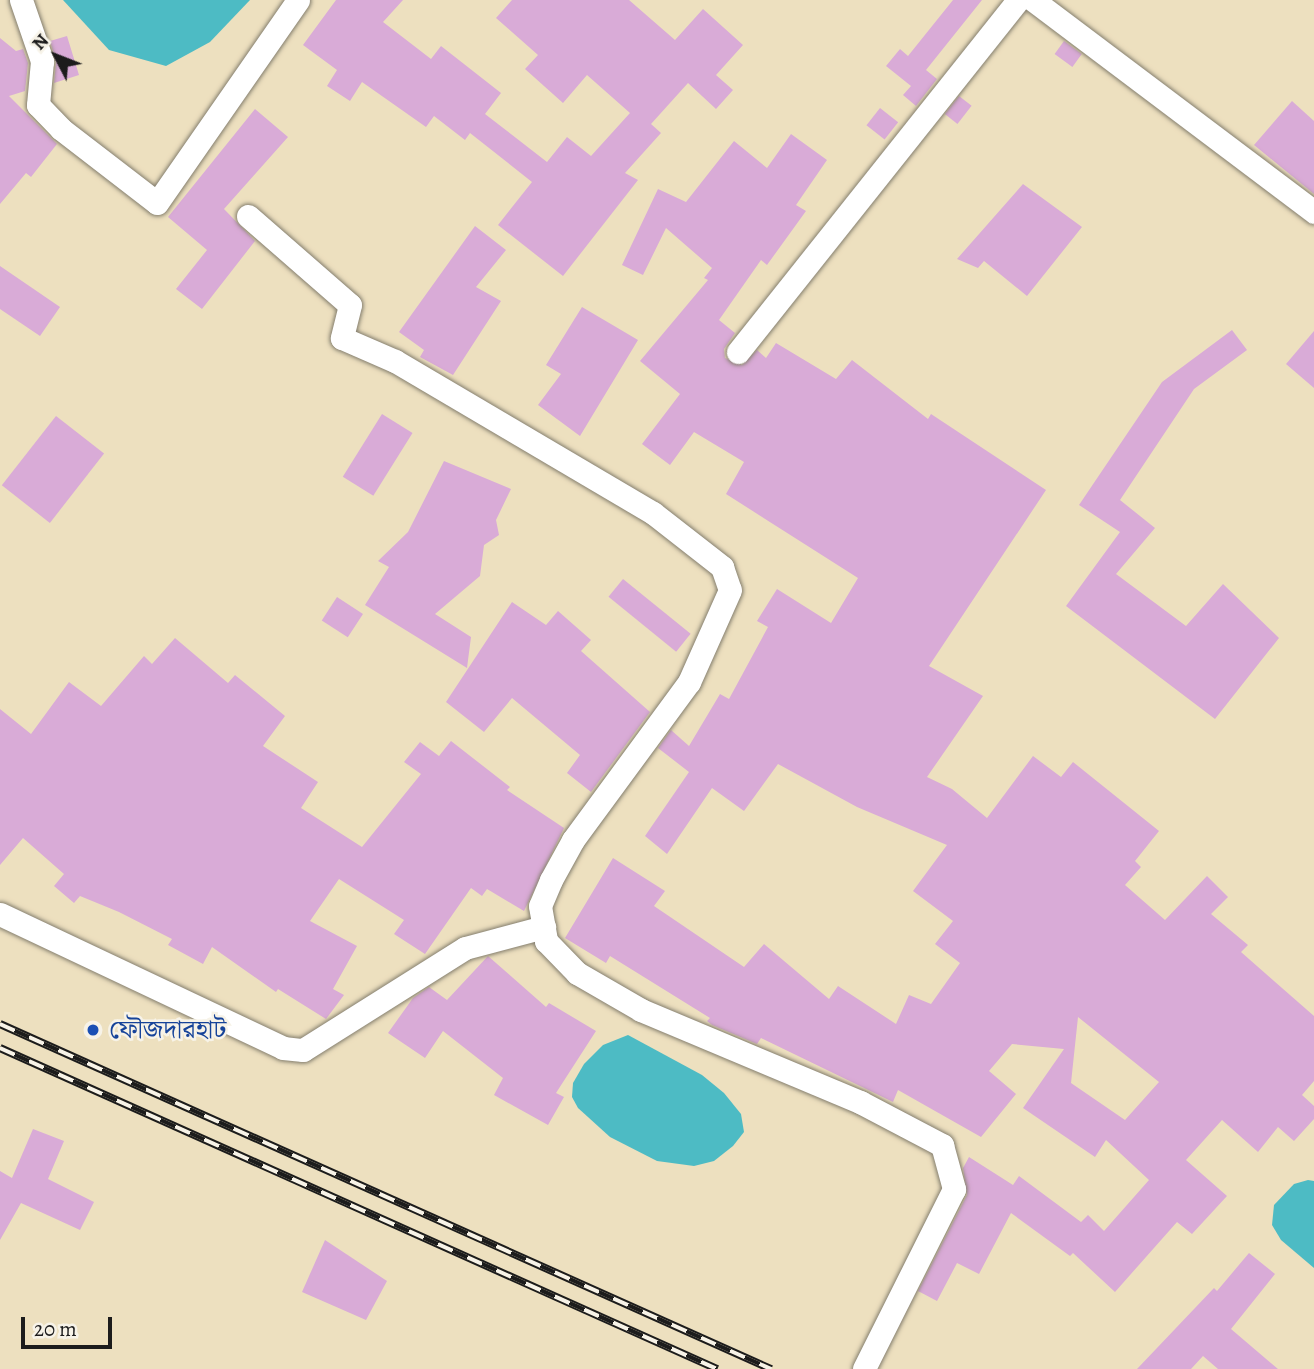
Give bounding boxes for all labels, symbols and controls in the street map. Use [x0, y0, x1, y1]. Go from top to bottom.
north arrow [21, 21, 91, 91]
text: N [26, 28, 55, 56]
place label: ফৌজদারহাট [109, 1014, 226, 1046]
marker: ফৌজদারহাট [83, 1020, 103, 1040]
scale bar [24, 1302, 116, 1346]
text: 20 m [34, 1315, 77, 1343]

